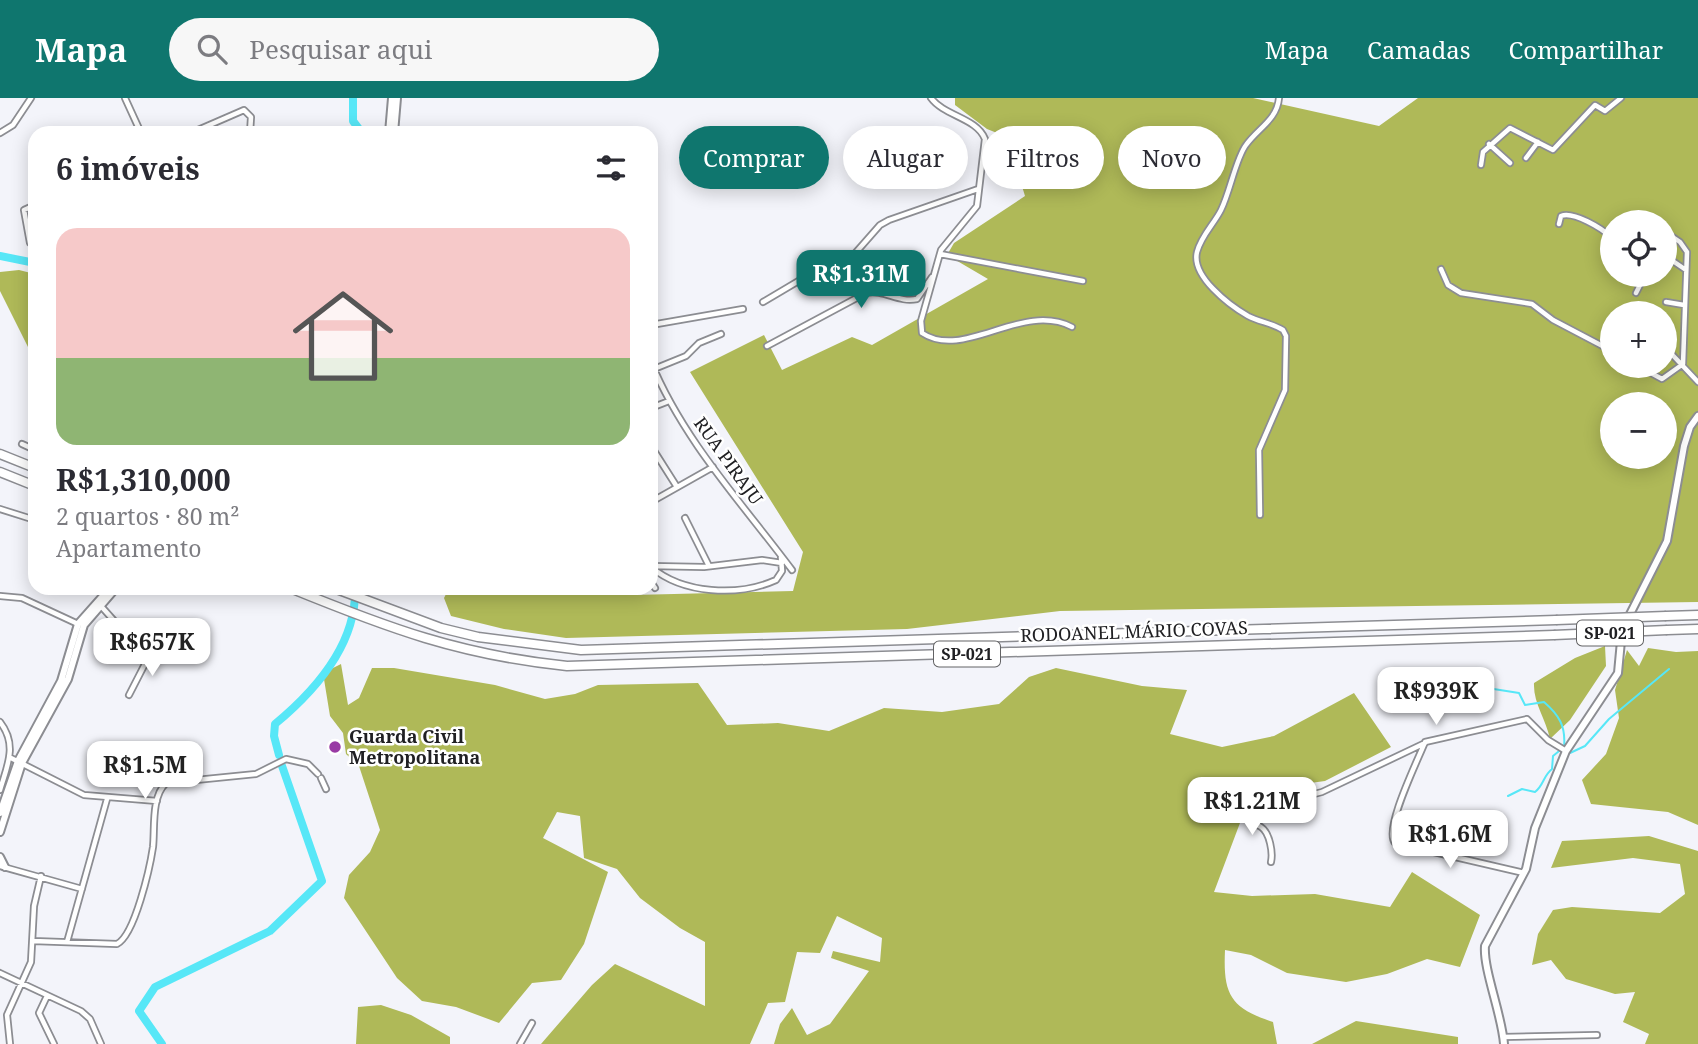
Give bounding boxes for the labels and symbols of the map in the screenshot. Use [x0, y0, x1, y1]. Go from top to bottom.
pin: R$1.31M [796, 250, 926, 310]
street label: RUA PIRAJU [689, 412, 769, 509]
street label: RODOANEL MÁRIO COVAS [1020, 615, 1248, 647]
pin: R$657K [95, 618, 209, 678]
road number: SP-021 [1577, 620, 1643, 646]
road number: SP-021 [934, 642, 1000, 666]
pin: R$939K [1379, 668, 1493, 727]
place label: Guarda Civil Metropolitana [349, 724, 481, 769]
marker: Guarda Civil Metropolitana [327, 739, 343, 755]
pin: R$1.5M [88, 742, 202, 801]
pin: R$1.21M [1187, 778, 1317, 837]
pin: R$1.6M [1393, 810, 1507, 870]

